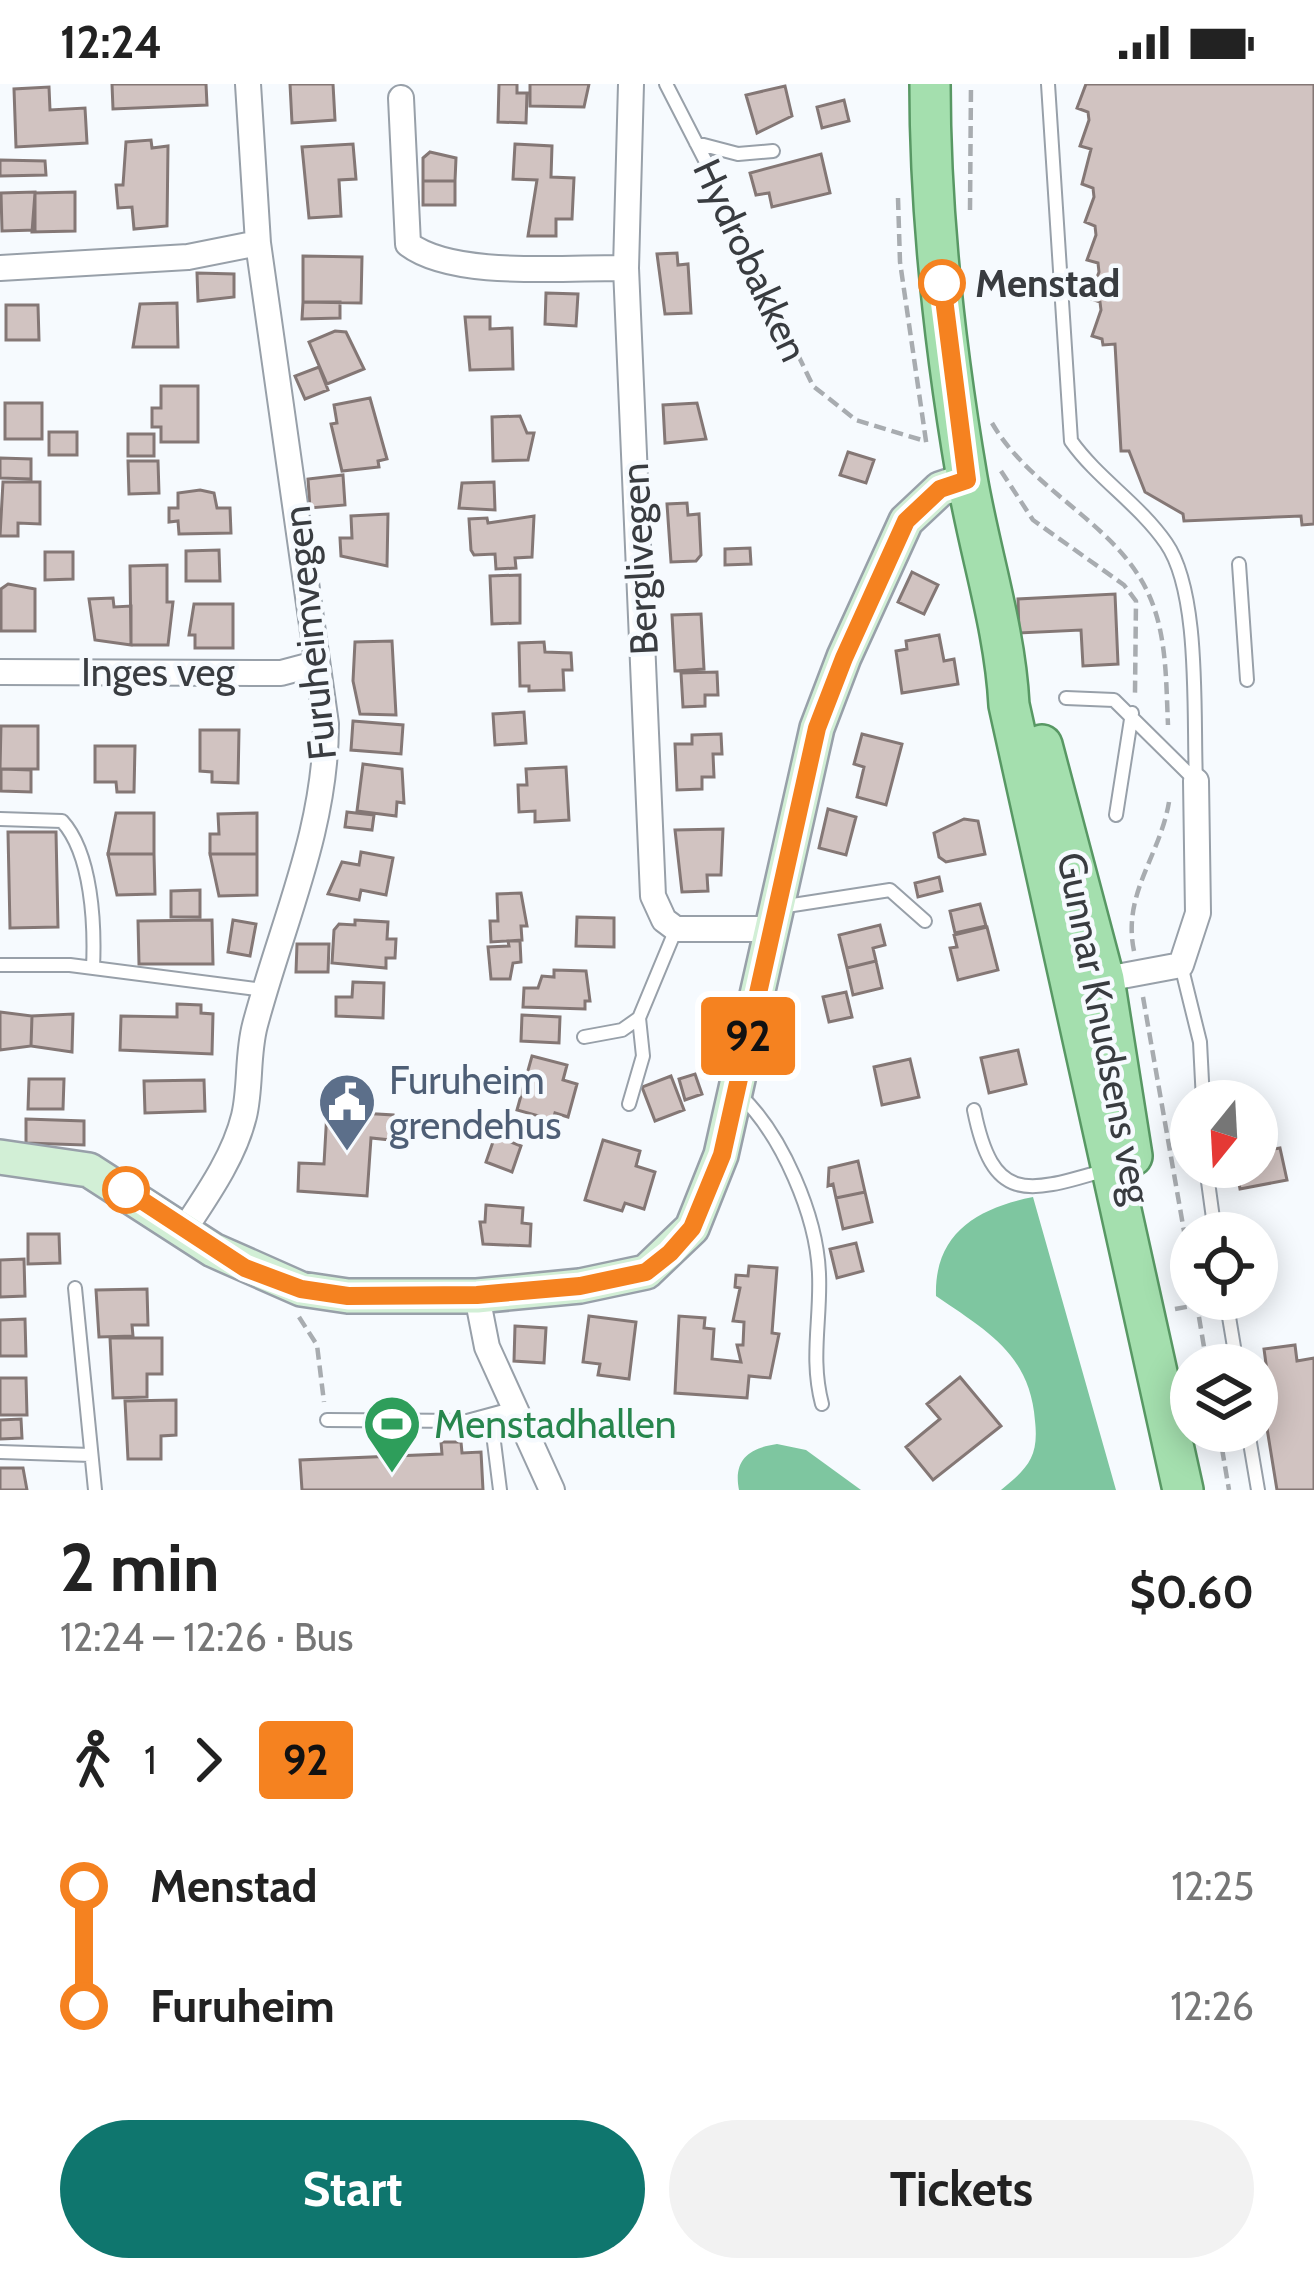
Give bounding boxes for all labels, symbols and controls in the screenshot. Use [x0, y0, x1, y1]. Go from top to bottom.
text: 12:24 [60, 15, 162, 69]
street label: Hydrobakken [683, 151, 819, 369]
place label: Menstad [975, 259, 1120, 307]
marker: Menstad [920, 261, 964, 305]
street label: Berglivegen [610, 462, 668, 656]
street label: Furuheimvegen [272, 504, 346, 762]
street label: Inges veg [81, 648, 236, 696]
street label: Gunnar Knudsens veg [1047, 848, 1163, 1208]
line badge: 92 [694, 997, 802, 1075]
text: 92 [725, 1010, 771, 1062]
place label: Furuheim grendehus [389, 1056, 561, 1149]
public building icon: Furuheim grendehus [316, 1071, 378, 1153]
north arrow [1170, 1080, 1278, 1188]
map controls [1170, 1080, 1278, 1452]
unlabelled marker [104, 1168, 148, 1212]
button: locate [1170, 1212, 1278, 1320]
button: layers [1170, 1344, 1278, 1452]
sports icon: Menstadhallen [361, 1393, 423, 1475]
place label: Menstadhallen [434, 1400, 676, 1448]
text: 2 min [60, 1527, 219, 1608]
text: $0.60 [1130, 1565, 1254, 1619]
text: 12:24 – 12:26 · Bus [60, 1613, 353, 1661]
icon: walk [60, 1727, 126, 1793]
icon: forward [175, 1727, 241, 1793]
text: 92 [283, 1734, 329, 1786]
text: 1 [144, 1736, 157, 1784]
text: Menstad [150, 1859, 318, 1913]
text: 12:25 [1171, 1862, 1254, 1910]
text: Furuheim [150, 1979, 335, 2033]
text: 12:26 [1170, 1982, 1254, 2030]
button: Start [60, 2120, 645, 2258]
button: Tickets [669, 2120, 1254, 2258]

